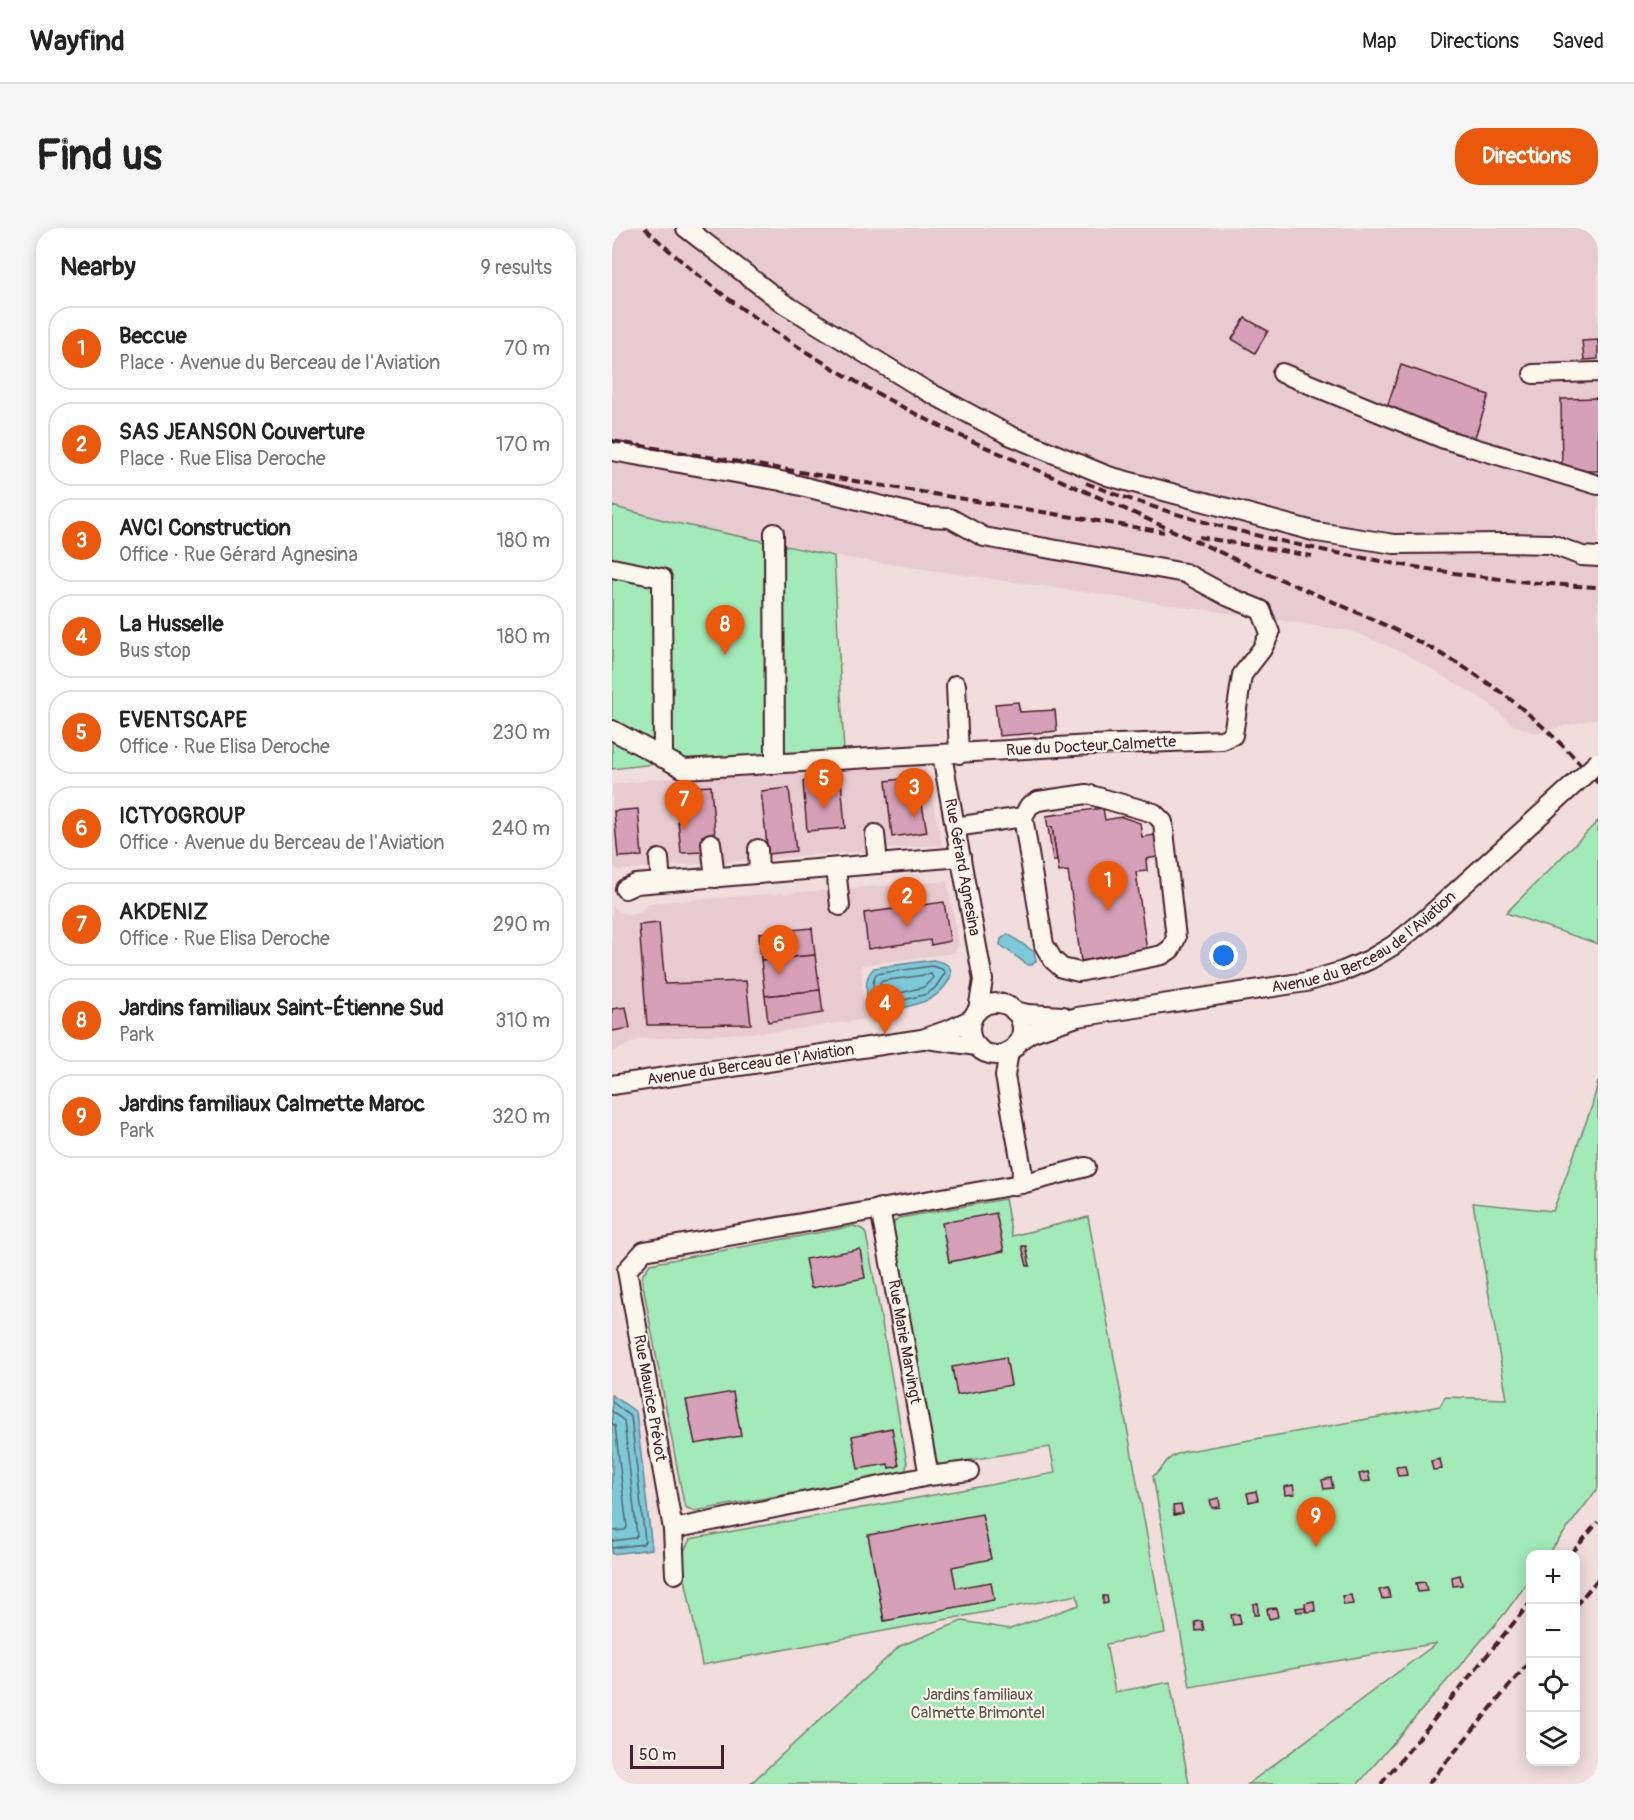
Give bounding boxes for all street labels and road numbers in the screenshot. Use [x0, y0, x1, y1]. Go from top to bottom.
street label: Rue du Docteur Calmette [1005, 732, 1177, 760]
street label: Rue Gérard Agnesina [940, 797, 985, 938]
street label: Avenue du Berceau de l'Aviation [1270, 887, 1460, 997]
street label: Avenue du Berceau de l'Aviation [646, 1039, 855, 1090]
street label: Rue Marie Marvingt [883, 1278, 926, 1406]
street label: Rue Maurice Prévot [629, 1333, 671, 1463]

